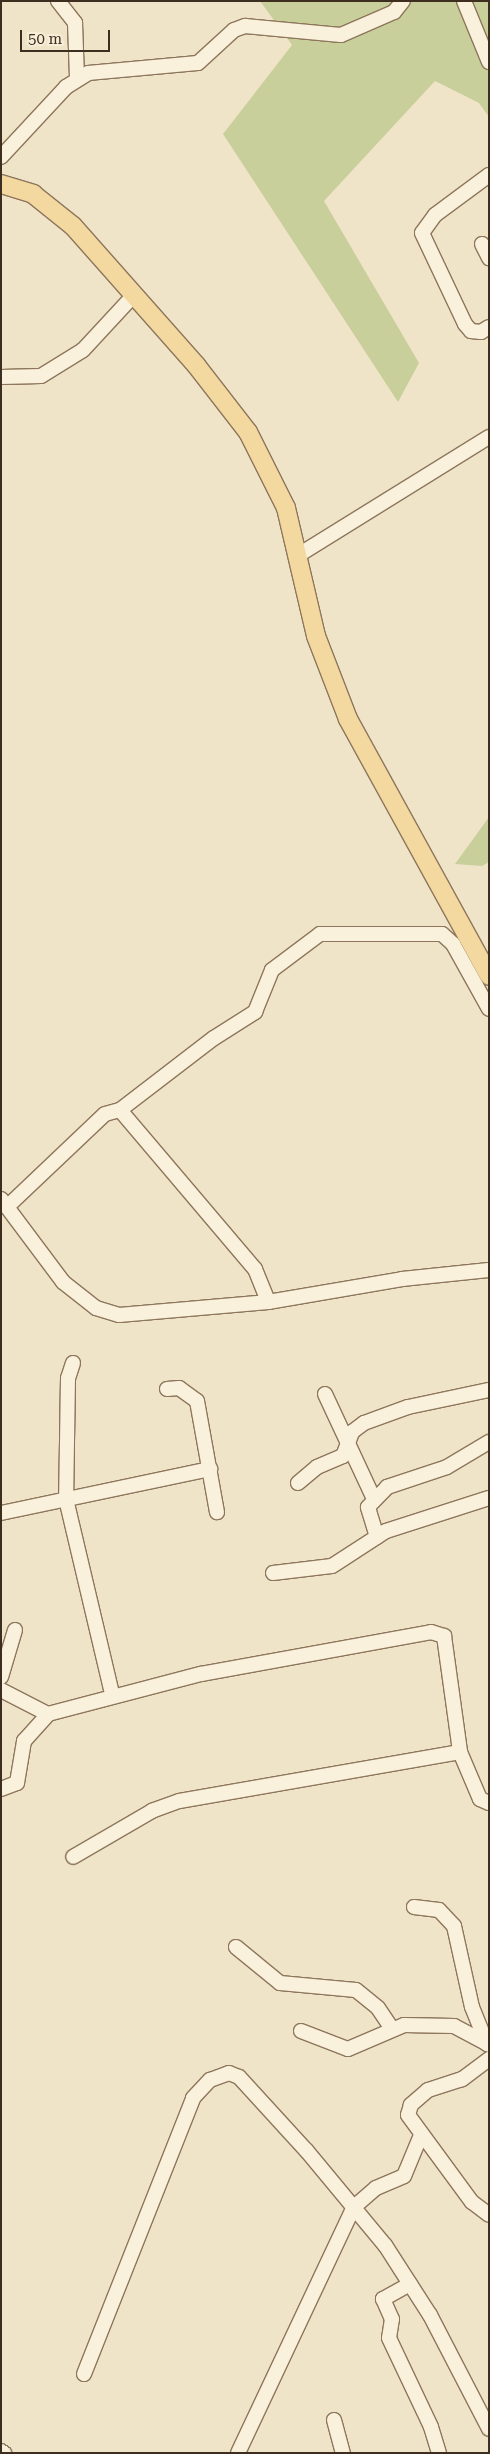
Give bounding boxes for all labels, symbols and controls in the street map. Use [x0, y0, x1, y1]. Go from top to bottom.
scale bar [22, 20, 112, 52]
text: 50 m [28, 30, 62, 48]

